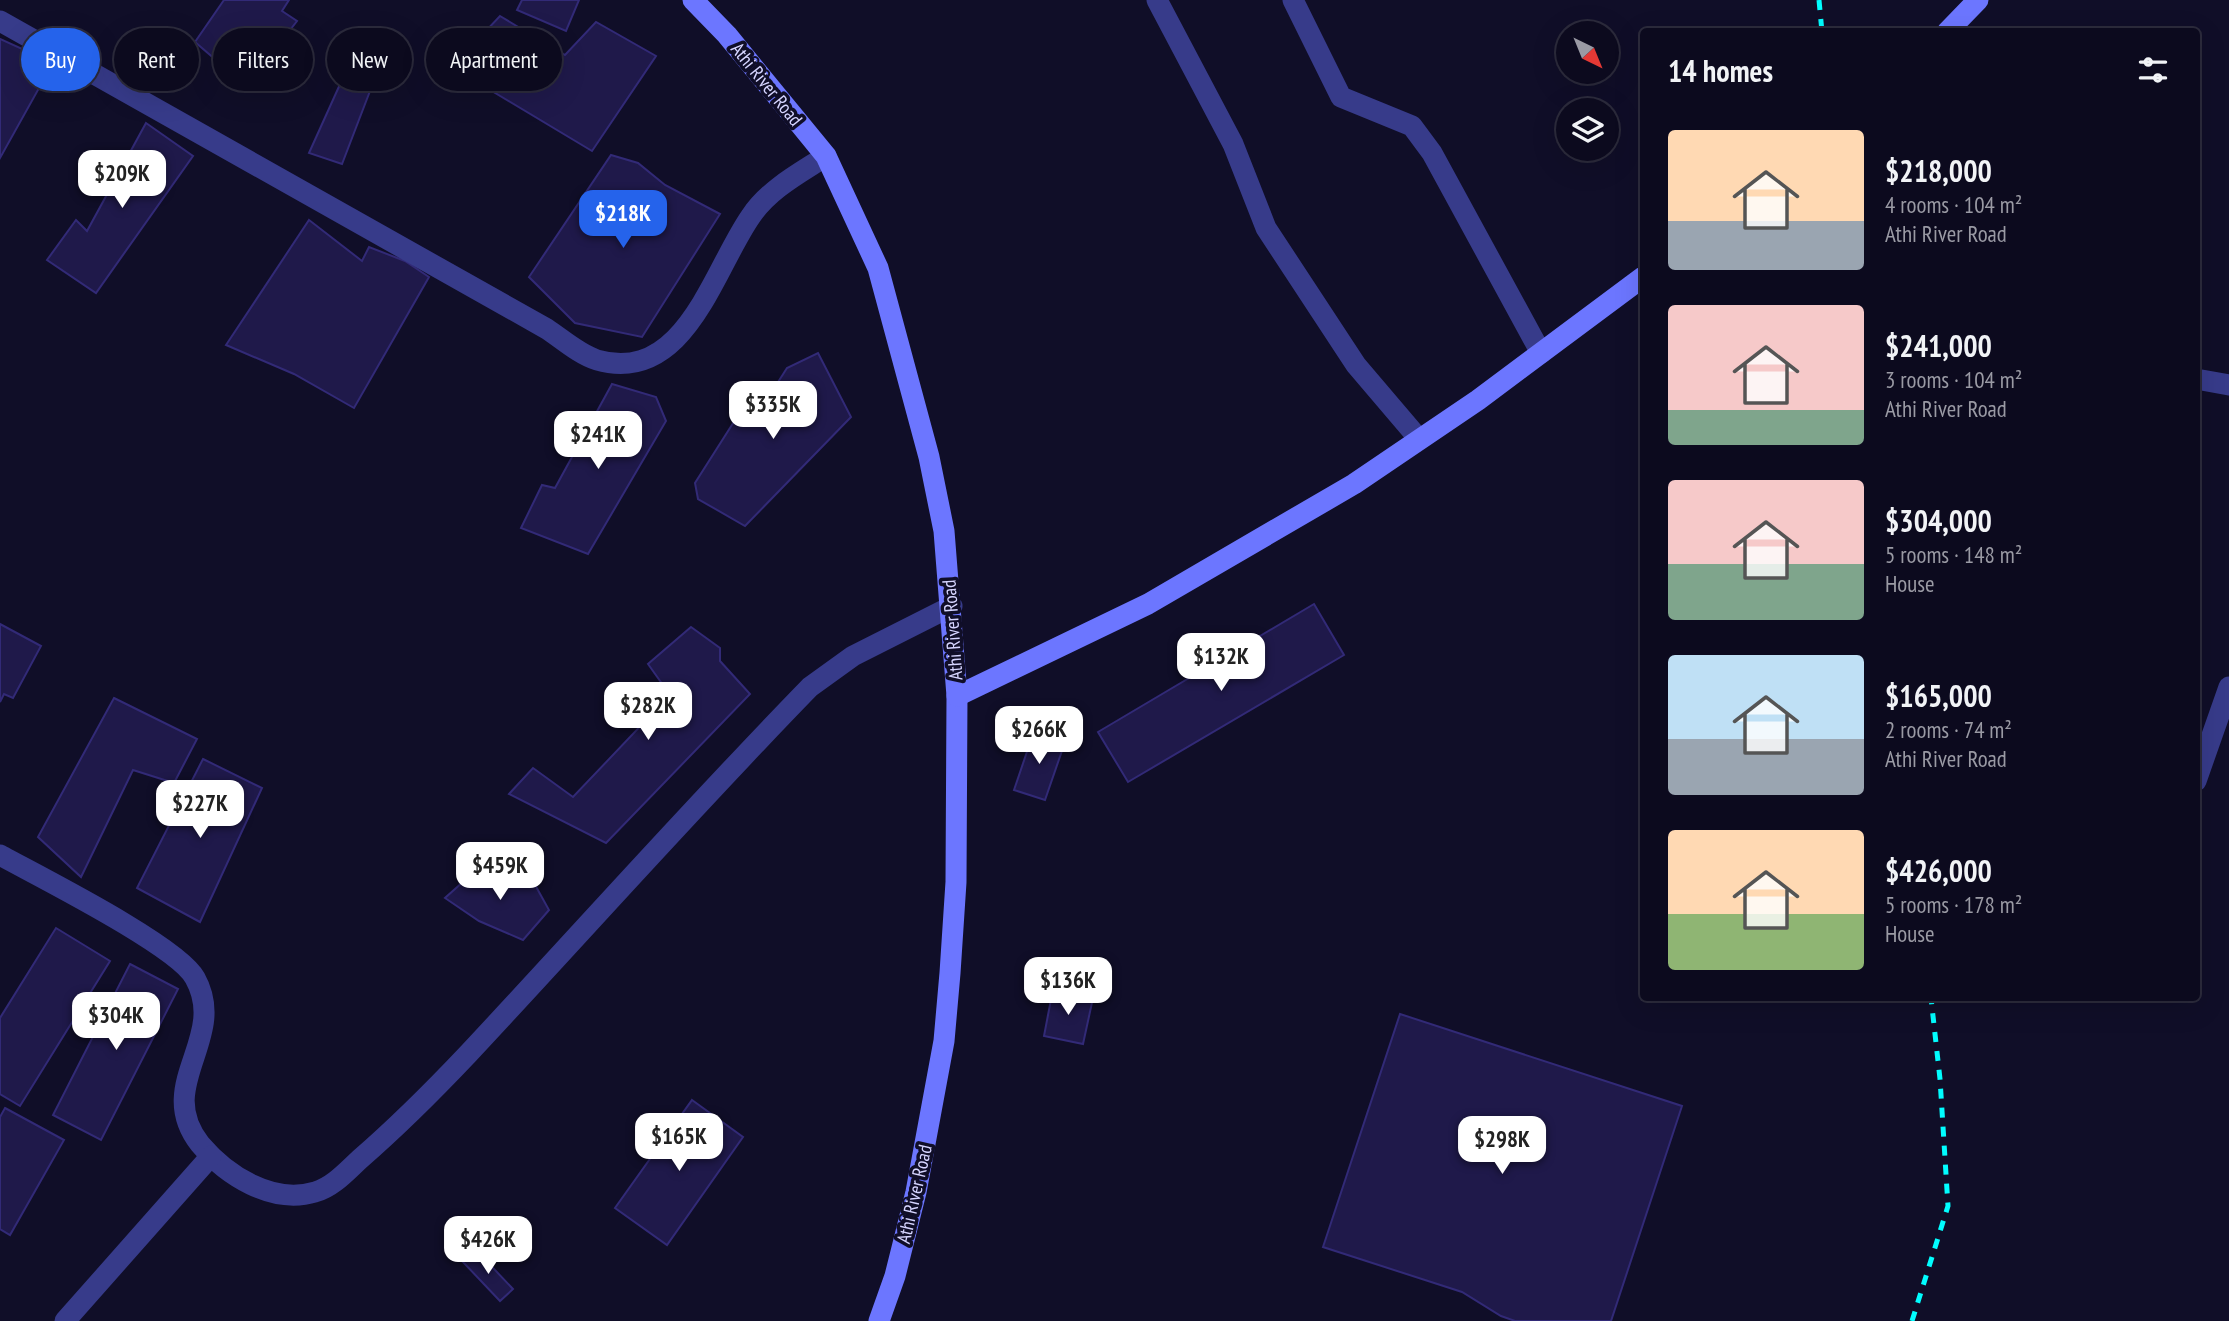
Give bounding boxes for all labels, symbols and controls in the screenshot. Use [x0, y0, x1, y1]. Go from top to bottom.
north arrow [1556, 21, 1619, 84]
map controls [1556, 21, 1619, 161]
chip: Buy [21, 28, 100, 91]
chip: Rent [114, 28, 199, 91]
chip: Filters [213, 28, 313, 91]
chip: New [327, 28, 412, 91]
chip: Apartment [426, 28, 562, 91]
street label: Athi River Road [726, 37, 808, 131]
text: 14 homes [1668, 51, 1773, 90]
icon: filters [2134, 51, 2172, 89]
button: layers [1556, 98, 1619, 161]
pin: $209K [73, 150, 171, 210]
text: $218,000 [1885, 151, 1992, 190]
text: $209K [94, 158, 150, 187]
icon: home [1724, 158, 1808, 242]
pin: $218K [574, 190, 672, 250]
text: 4 rooms · 104 m² [1885, 190, 2022, 219]
text: $218K [595, 198, 651, 227]
text: Athi River Road [1885, 219, 2007, 248]
text: $241,000 [1885, 326, 1992, 365]
icon: home [1724, 333, 1808, 417]
text: 3 rooms · 104 m² [1885, 365, 2022, 394]
pin: $335K [724, 382, 822, 441]
text: $335K [745, 389, 801, 418]
text: Athi River Road [1885, 394, 2007, 423]
pin: $241K [549, 412, 647, 471]
text: $241K [570, 419, 626, 448]
text: $304,000 [1885, 501, 1992, 540]
icon: home [1724, 508, 1808, 592]
text: 5 rooms · 148 m² [1885, 540, 2022, 569]
text: House [1885, 569, 1935, 598]
street label: Athi River Road [937, 579, 967, 681]
pin: $132K [1172, 634, 1270, 693]
text: $132K [1193, 641, 1249, 670]
text: $165,000 [1885, 676, 1992, 715]
pin: $282K [599, 682, 697, 742]
icon: home [1724, 683, 1808, 767]
text: $282K [620, 690, 676, 719]
pin: $266K [990, 706, 1088, 766]
text: $266K [1011, 714, 1067, 743]
text: 2 rooms · 74 m² [1885, 715, 2012, 744]
text: Athi River Road [1885, 744, 2007, 773]
pin: $227K [151, 780, 249, 840]
text: $227K [172, 788, 228, 817]
pin: $459K [451, 842, 549, 902]
text: $459K [472, 850, 528, 879]
text: $426,000 [1885, 851, 1992, 890]
icon: home [1724, 858, 1808, 942]
text: 5 rooms · 178 m² [1885, 890, 2022, 919]
text: House [1885, 919, 1935, 948]
pin: $136K [1019, 958, 1117, 1017]
text: $136K [1040, 965, 1096, 994]
pin: $304K [67, 992, 165, 1052]
text: $304K [88, 1000, 144, 1029]
pin: $165K [630, 1114, 728, 1173]
pin: $298K [1453, 1116, 1551, 1176]
text: $165K [651, 1121, 707, 1150]
text: $298K [1474, 1124, 1530, 1153]
street label: Athi River Road [891, 1142, 937, 1246]
pin: $426K [439, 1216, 537, 1276]
text: $426K [460, 1224, 516, 1253]

